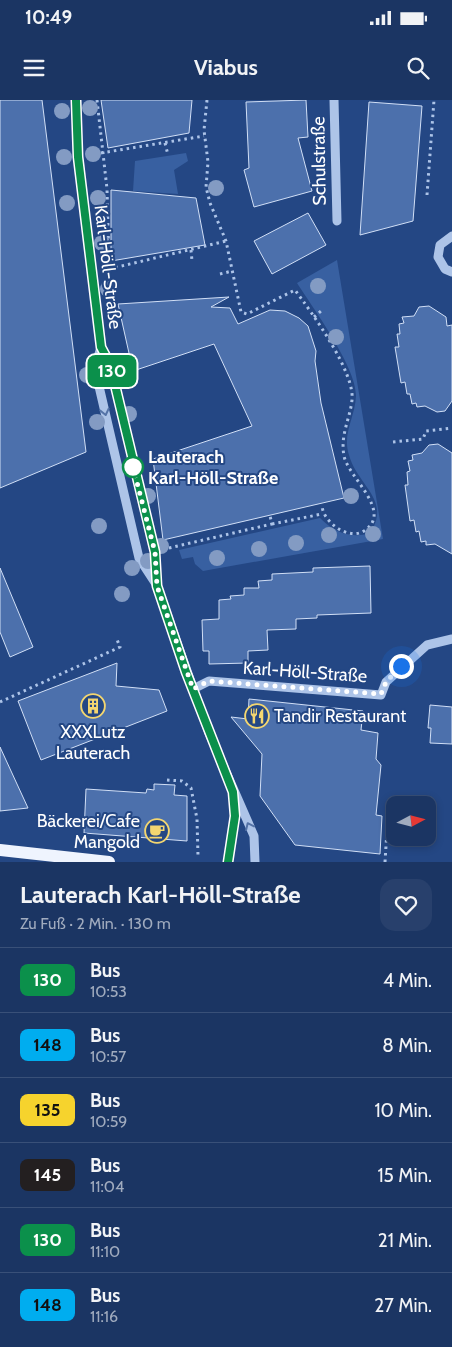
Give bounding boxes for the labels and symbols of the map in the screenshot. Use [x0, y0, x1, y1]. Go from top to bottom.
street label: Schulstraße [307, 116, 331, 206]
street label: Karl-Höll-Straße [89, 204, 127, 330]
line badge: 130 [83, 355, 141, 387]
one-way arrow [99, 407, 110, 416]
place label: Lauterach Karl-Höll-Straße [148, 446, 278, 489]
marker: Lauterach Karl-Höll-Straße [122, 456, 144, 478]
your location [389, 654, 414, 679]
street label: Karl-Höll-Straße [242, 657, 368, 687]
building icon: XXXLutz Lauterach [80, 693, 106, 719]
restaurant icon: Tandir Restaurant [244, 703, 270, 729]
place label: Tandir Restaurant [274, 705, 406, 727]
place label: XXXLutz Lauterach [56, 721, 130, 764]
north arrow [386, 796, 436, 846]
place label: Bäckerei/Cafe Mangold [37, 810, 140, 853]
cafe icon: Bäckerei/Cafe Mangold [144, 818, 170, 844]
one-way arrow [245, 822, 255, 831]

